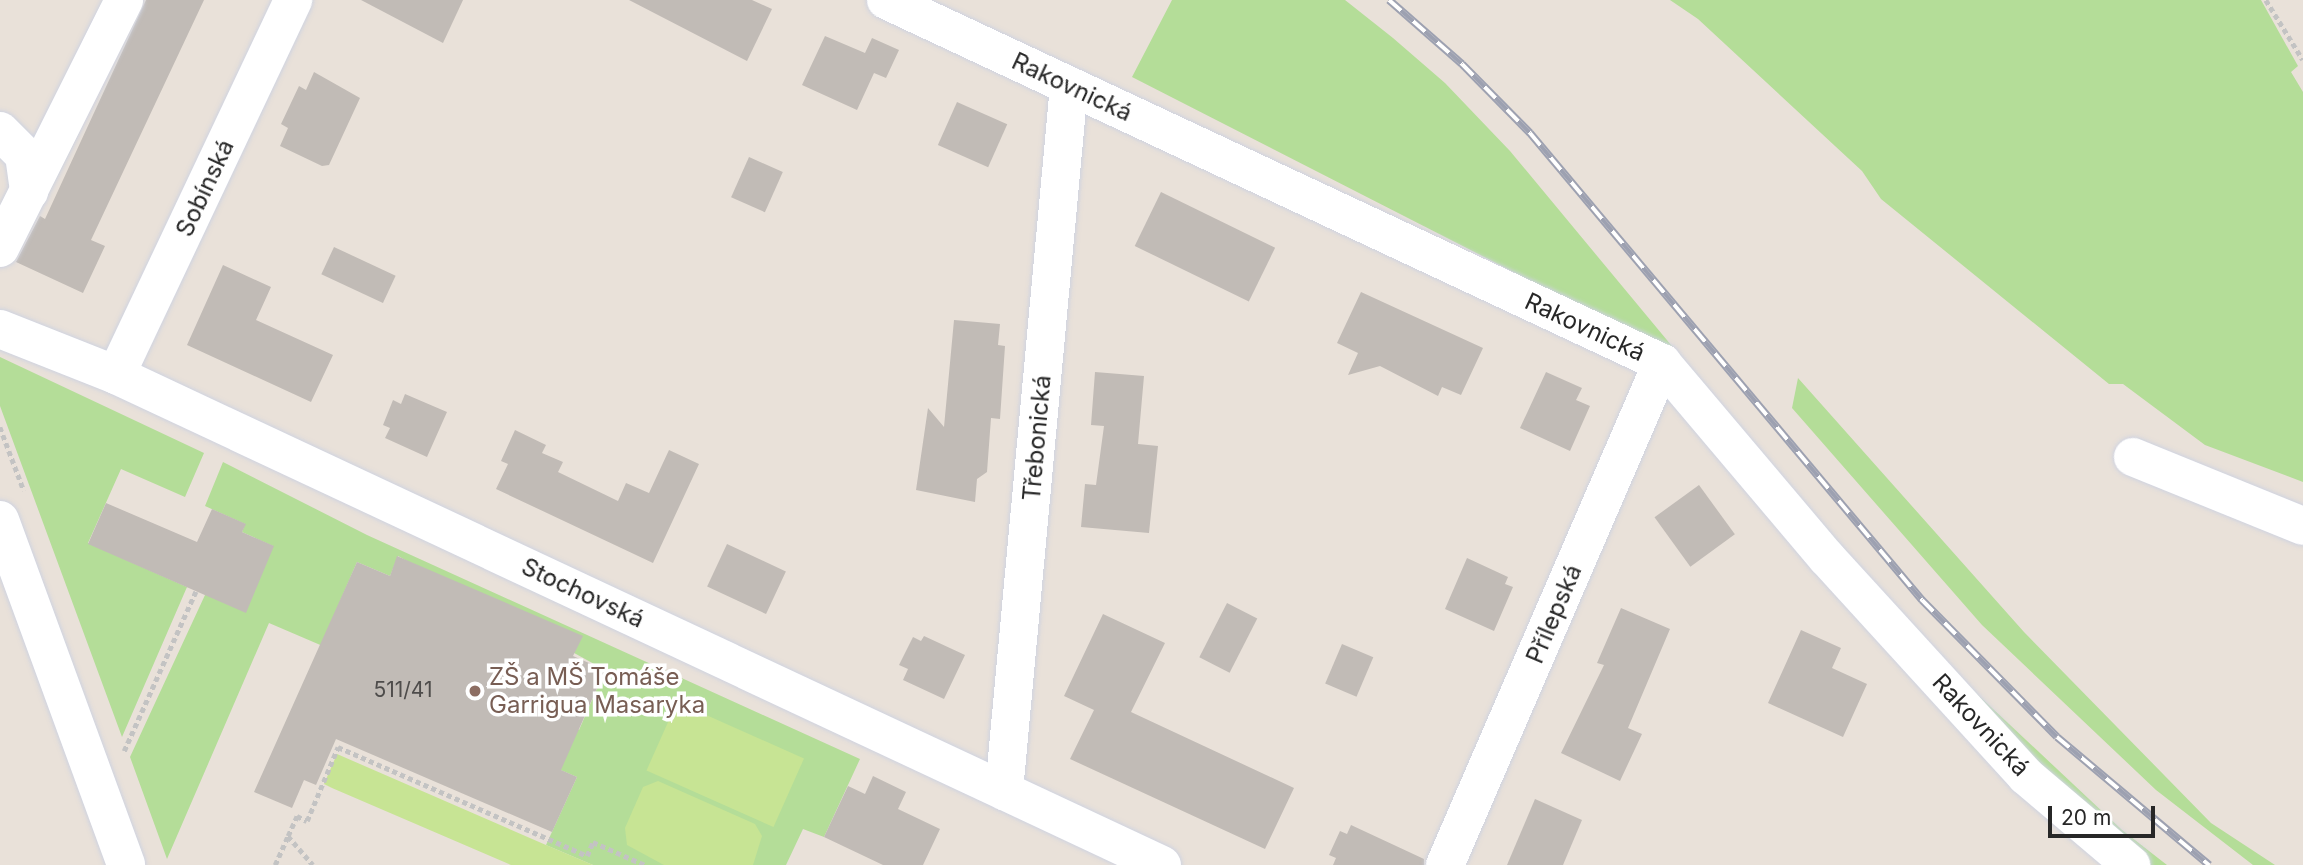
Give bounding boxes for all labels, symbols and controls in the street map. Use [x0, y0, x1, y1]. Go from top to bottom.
street label: Rakovnická [1007, 47, 1137, 127]
street label: Sobínská [170, 135, 240, 241]
street label: Rakovnická [1520, 287, 1650, 367]
street label: Třebonická [1017, 374, 1057, 502]
street label: Stochovská [517, 552, 649, 634]
street label: Přílepská [1520, 560, 1588, 668]
place label: ZŠ a MŠ Tomáše Garrigua Masaryka [489, 663, 705, 719]
street label: Rakovnická [1926, 668, 2036, 782]
house number: 511/41 [373, 677, 433, 703]
marker: ZŠ a MŠ Tomáše Garrigua Masaryka [467, 683, 483, 699]
scale bar [2051, 792, 2158, 836]
text: 20 m [2061, 805, 2111, 830]

